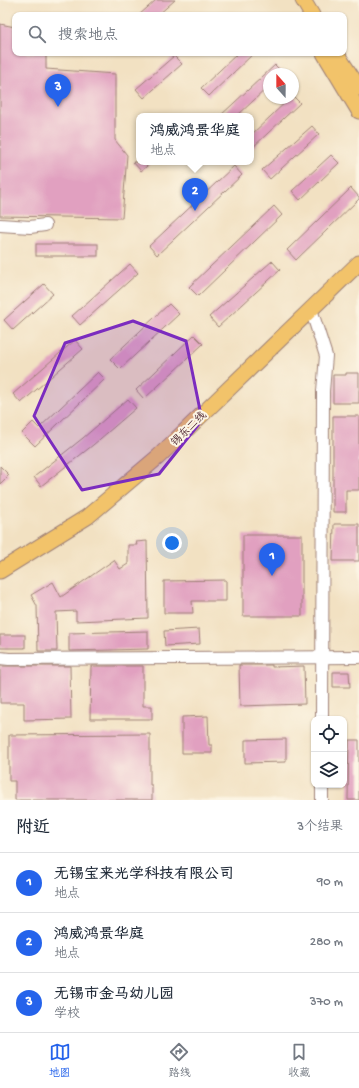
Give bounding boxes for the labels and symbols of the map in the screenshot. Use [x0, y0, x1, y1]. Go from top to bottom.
north arrow [263, 68, 299, 104]
pin: 3 [45, 74, 71, 107]
pin: 2 [182, 178, 208, 211]
street label: 锡东二线 [169, 409, 209, 449]
your location [162, 533, 182, 553]
pin: 1 [259, 543, 285, 576]

